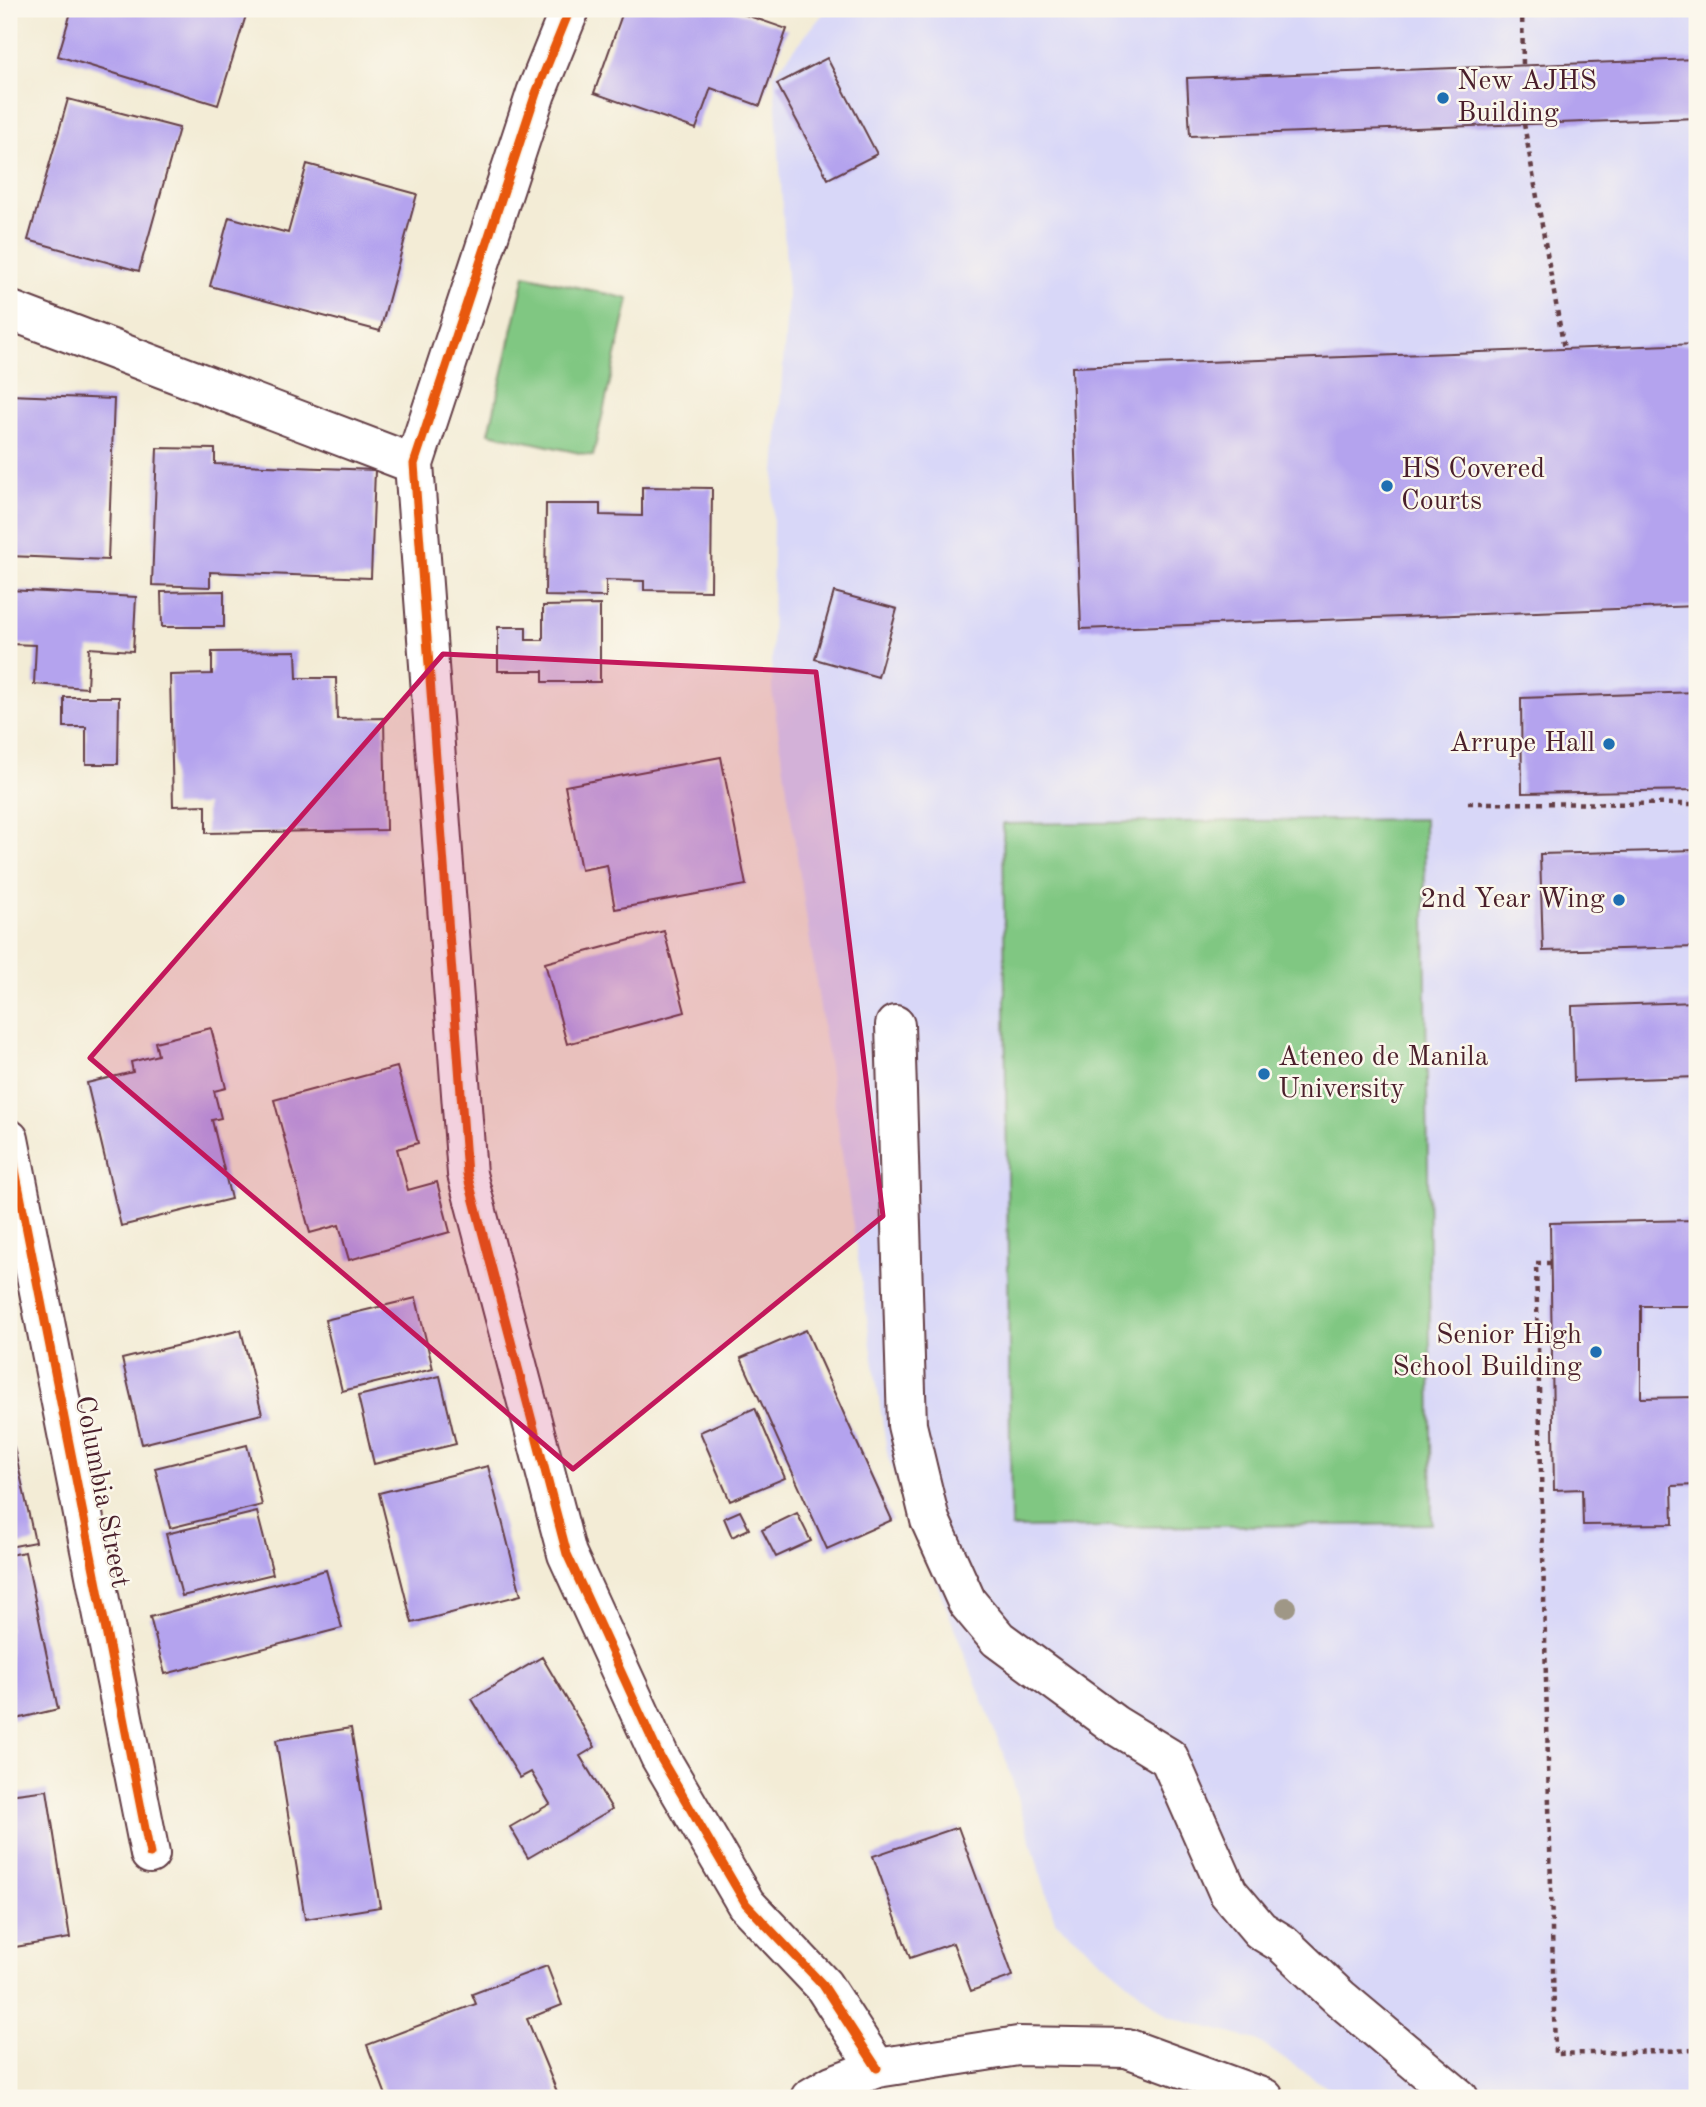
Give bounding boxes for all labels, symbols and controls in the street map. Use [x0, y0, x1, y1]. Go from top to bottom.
place label: New AJHS Building [1457, 68, 1597, 128]
marker: New AJHS Building [1435, 90, 1451, 106]
place label: HS Covered Courts [1401, 456, 1545, 516]
marker: HS Covered Courts [1379, 478, 1395, 494]
place label: Arrupe Hall [1449, 730, 1595, 758]
marker: Arrupe Hall [1601, 736, 1617, 752]
place label: 2nd Year Wing [1420, 886, 1605, 914]
marker: 2nd Year Wing [1611, 892, 1627, 908]
place label: Ateneo de Manila University [1278, 1044, 1489, 1104]
marker: Ateneo de Manila University [1256, 1066, 1272, 1082]
place label: Senior High School Building [1392, 1322, 1582, 1382]
marker: Senior High School Building [1588, 1344, 1604, 1360]
street label: Columbia Street [69, 1394, 133, 1590]

